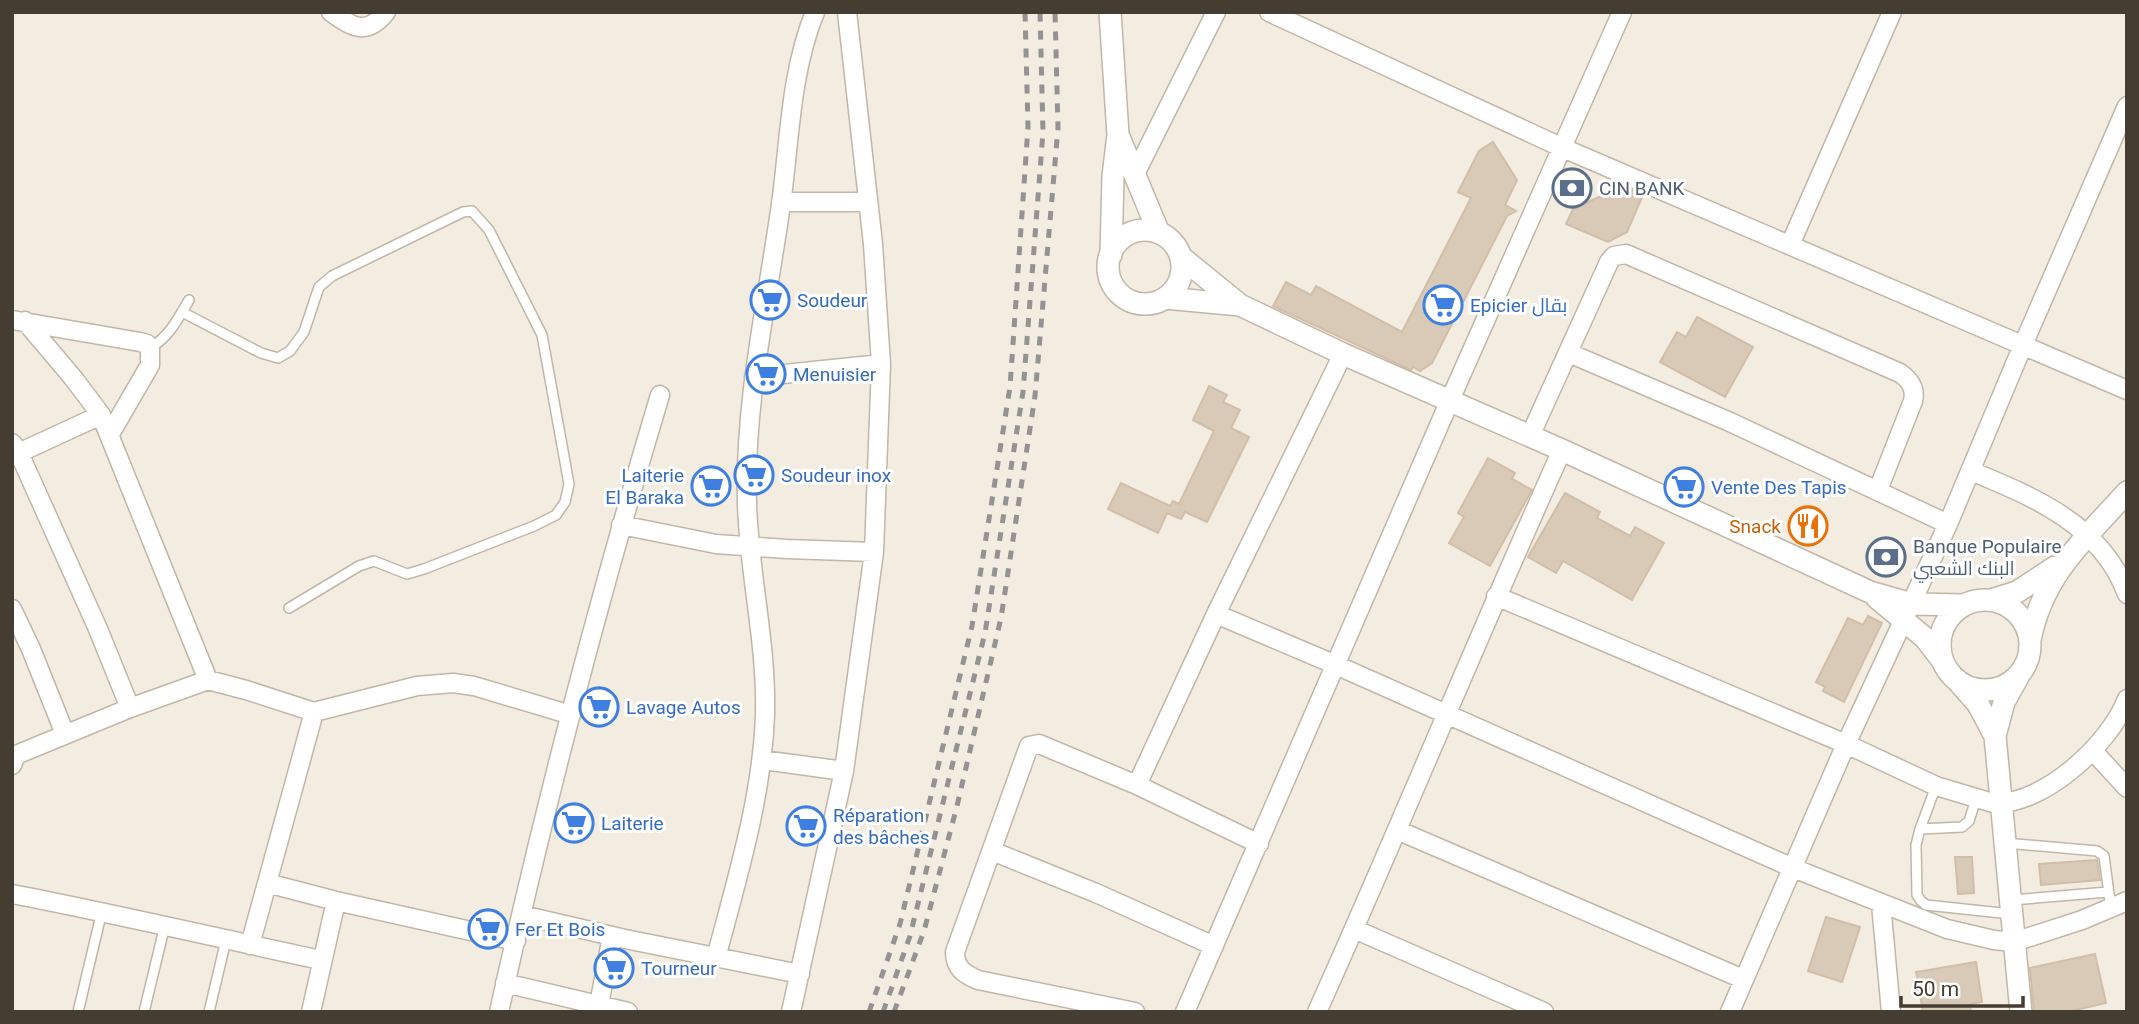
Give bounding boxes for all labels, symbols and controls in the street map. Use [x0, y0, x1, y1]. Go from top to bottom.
bank icon: CIN BANK [1551, 167, 1593, 209]
place label: CIN BANK [1599, 177, 1685, 200]
supermarket icon: Soudeur [749, 279, 791, 321]
supermarket icon: Epicier بقال [1422, 284, 1464, 326]
place label: Soudeur [797, 289, 868, 312]
place label: Epicier بقال [1470, 294, 1567, 317]
supermarket icon: Menuisier [745, 353, 787, 395]
place label: Menuisier [793, 363, 877, 386]
supermarket icon: Soudeur inox [733, 454, 775, 496]
place label: Laiterie El Baraka [605, 464, 684, 509]
place label: Soudeur inox [781, 464, 892, 487]
supermarket icon: Laiterie El Baraka [690, 465, 732, 507]
supermarket icon: Vente Des Tapis [1663, 466, 1705, 508]
place label: Vente Des Tapis [1711, 476, 1847, 499]
restaurant icon: Snack [1787, 505, 1829, 547]
place label: Snack [1729, 515, 1781, 538]
place label: Banque Populaire البنك الشعبي [1913, 535, 2061, 583]
bank icon: Banque Populaire البنك الشعبي [1865, 536, 1907, 578]
supermarket icon: Lavage Autos [578, 686, 620, 728]
place label: Lavage Autos [626, 696, 741, 719]
supermarket icon: Laiterie [553, 802, 595, 844]
place label: Réparation des bâches [833, 804, 930, 849]
supermarket icon: Réparation des bâches [785, 805, 827, 847]
place label: Laiterie [601, 812, 664, 835]
supermarket icon: Fer Et Bois [467, 908, 509, 950]
place label: Fer Et Bois [515, 918, 605, 941]
supermarket icon: Tourneur [593, 947, 635, 989]
place label: Tourneur [641, 957, 717, 980]
scale bar [1901, 964, 2024, 1008]
text: 50 m [1912, 977, 1959, 1001]

